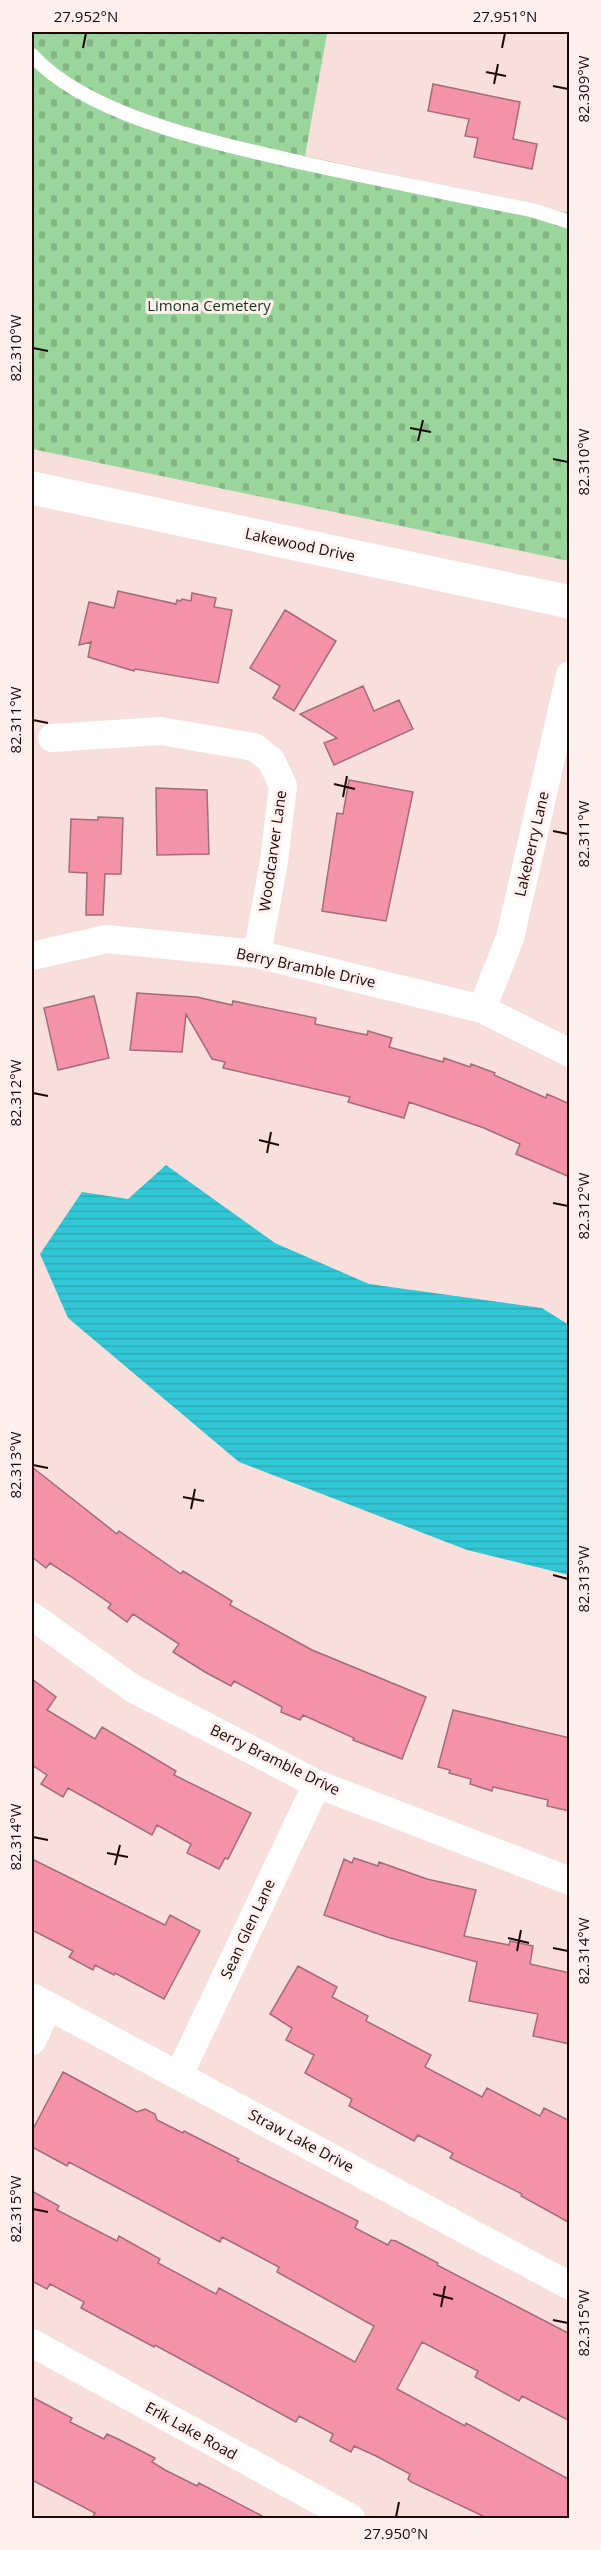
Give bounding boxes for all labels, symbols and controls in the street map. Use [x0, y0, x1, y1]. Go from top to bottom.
text: 27.952°N [54, 6, 118, 26]
text: 27.951°N [473, 6, 537, 26]
text: 82.309°W [573, 55, 593, 123]
park label: Limona Cemetery [147, 295, 271, 315]
text: 82.310°W [5, 314, 25, 382]
text: 82.310°W [573, 428, 593, 496]
street label: Lakewood Drive [243, 523, 357, 565]
text: 82.311°W [5, 686, 25, 754]
street label: Woodcarver Lane [254, 789, 290, 913]
street label: Lakeberry Lane [509, 789, 553, 898]
text: 82.311°W [573, 800, 593, 868]
street label: Berry Bramble Drive [235, 942, 378, 992]
text: 82.312°W [5, 1059, 25, 1127]
text: 82.312°W [573, 1172, 593, 1240]
text: 82.313°W [5, 1431, 25, 1499]
text: 82.313°W [573, 1545, 593, 1613]
street label: Berry Bramble Drive [207, 1719, 344, 1799]
text: 82.314°W [5, 1803, 25, 1871]
street label: Sean Glen Lane [215, 1875, 279, 1982]
text: 82.314°W [573, 1917, 593, 1985]
street label: Straw Lake Drive [245, 2104, 358, 2176]
text: 82.315°W [5, 2175, 25, 2243]
text: 82.315°W [573, 2289, 593, 2357]
street label: Erik Lake Road [142, 2397, 241, 2464]
text: 27.950°N [364, 2523, 428, 2543]

